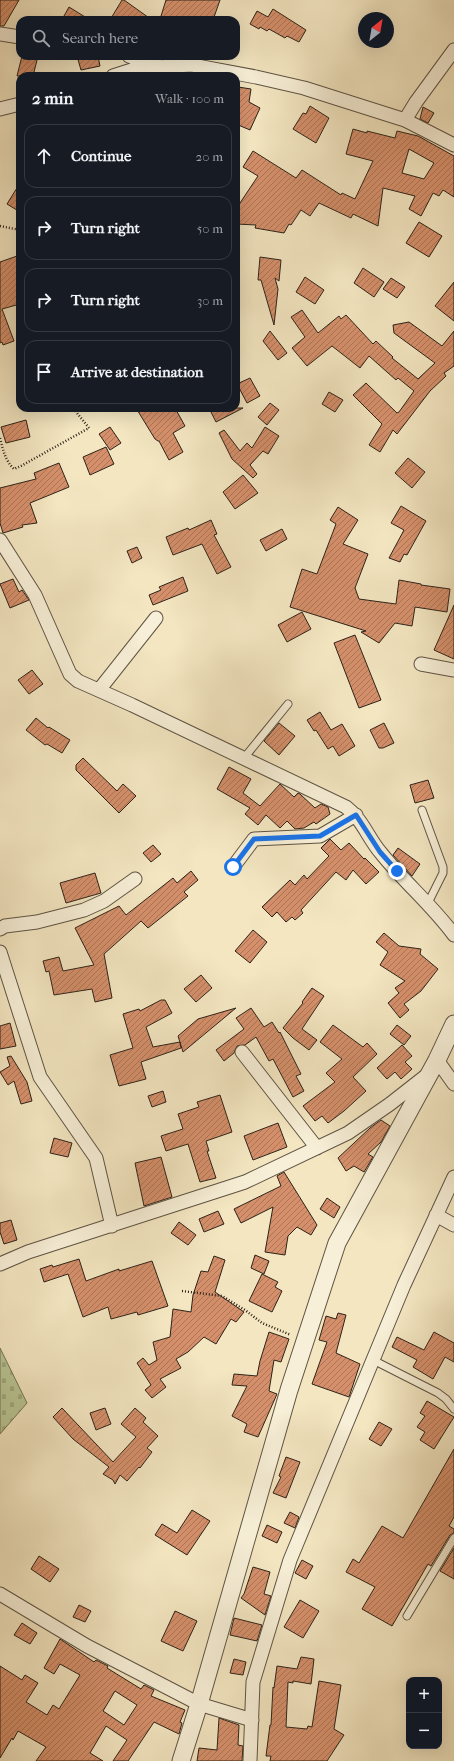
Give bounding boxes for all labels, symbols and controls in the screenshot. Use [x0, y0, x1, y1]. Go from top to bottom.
north arrow [358, 12, 394, 48]
search box [16, 16, 240, 60]
icon: search [30, 27, 52, 49]
text: Search here [62, 29, 138, 47]
text: 2 min [32, 88, 73, 108]
text: Walk · 100 m [155, 91, 224, 106]
icon: ahead [33, 145, 55, 167]
text: Continue [71, 147, 131, 165]
text: 20 m [196, 149, 223, 164]
icon: right [33, 217, 55, 239]
text: Turn right [71, 219, 140, 237]
text: 50 m [197, 221, 223, 236]
icon: right [33, 289, 55, 311]
text: Turn right [71, 291, 140, 309]
text: 30 m [197, 293, 223, 308]
icon: arrive [33, 361, 55, 383]
text: Arrive at destination [71, 363, 203, 381]
route start [224, 858, 242, 876]
route end [388, 862, 406, 880]
map controls [406, 1677, 442, 1749]
button: + [406, 1677, 442, 1713]
button: − [406, 1713, 442, 1749]

